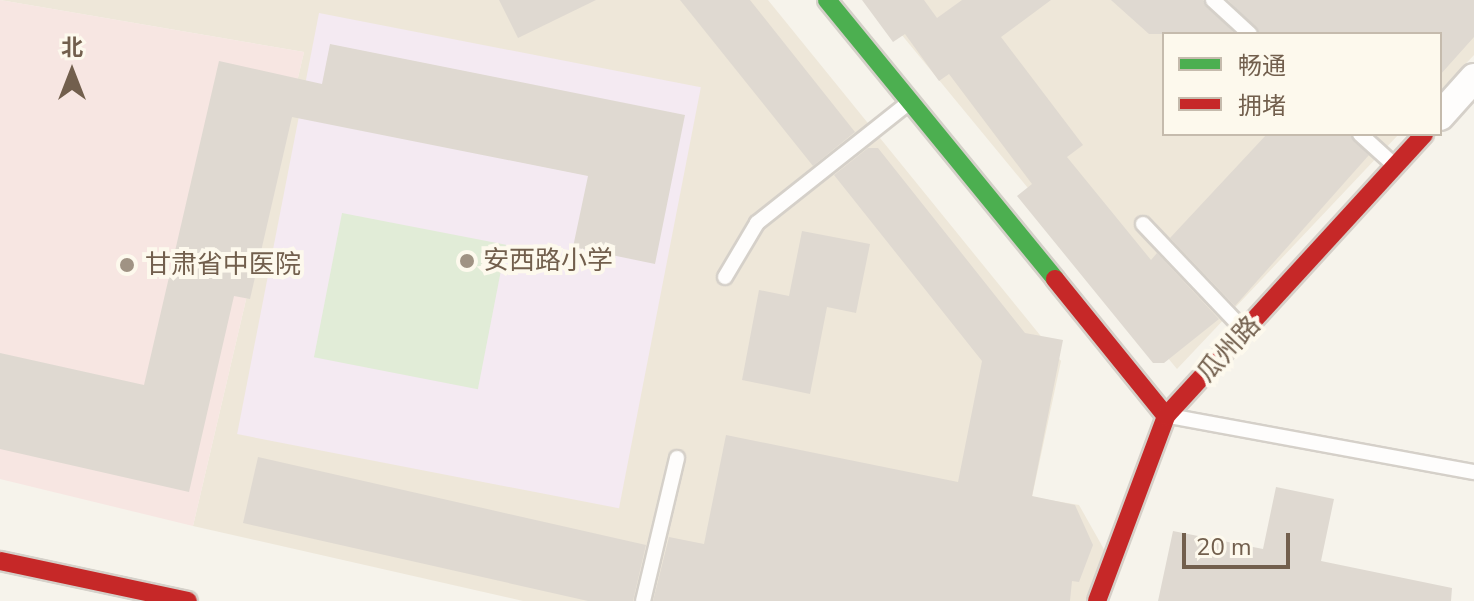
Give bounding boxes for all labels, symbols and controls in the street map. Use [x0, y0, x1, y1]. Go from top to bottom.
north arrow [32, 32, 112, 112]
legend [1162, 32, 1442, 136]
text: 北 [61, 33, 83, 63]
text: 畅通 [1238, 50, 1286, 82]
text: 拥堵 [1238, 90, 1286, 122]
place label: 安西路小学 [483, 245, 613, 277]
place label: 甘肃省中医院 [145, 249, 301, 281]
marker: 安西路小学 [458, 252, 476, 270]
marker: 甘肃省中医院 [116, 254, 138, 276]
street label: 瓜州路 [1191, 310, 1267, 388]
scale bar [1186, 517, 1294, 567]
text: 20 m [1196, 531, 1252, 563]

